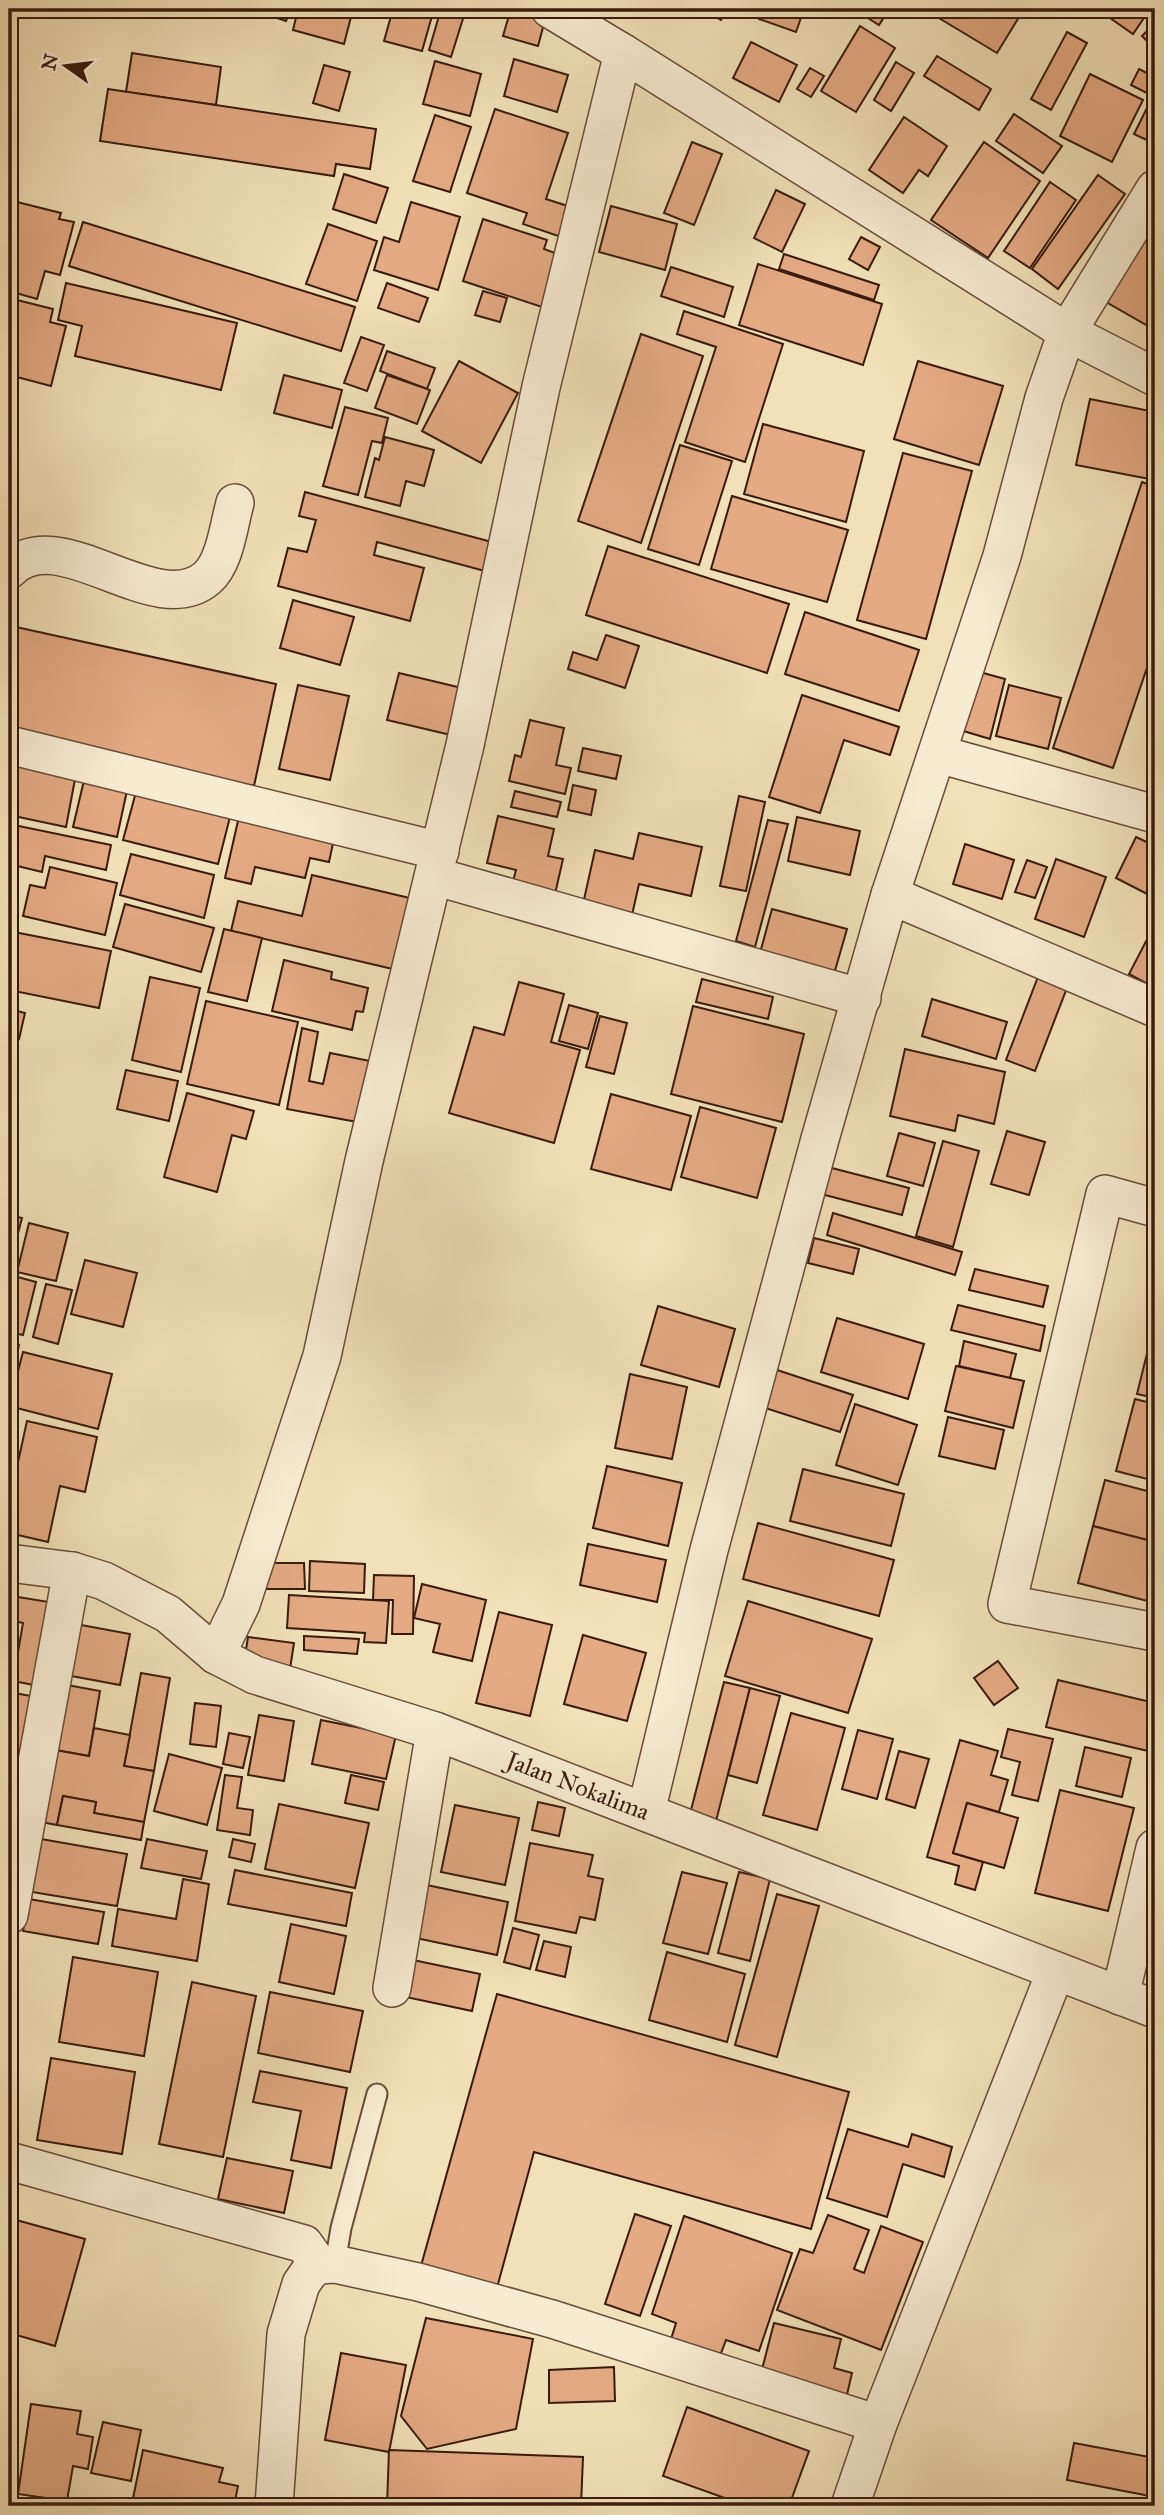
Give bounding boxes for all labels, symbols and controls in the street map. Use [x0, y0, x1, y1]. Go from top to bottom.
north arrow [32, 32, 102, 102]
text: N [37, 51, 63, 73]
street label: Jalan Nokalima [499, 1744, 655, 1827]

